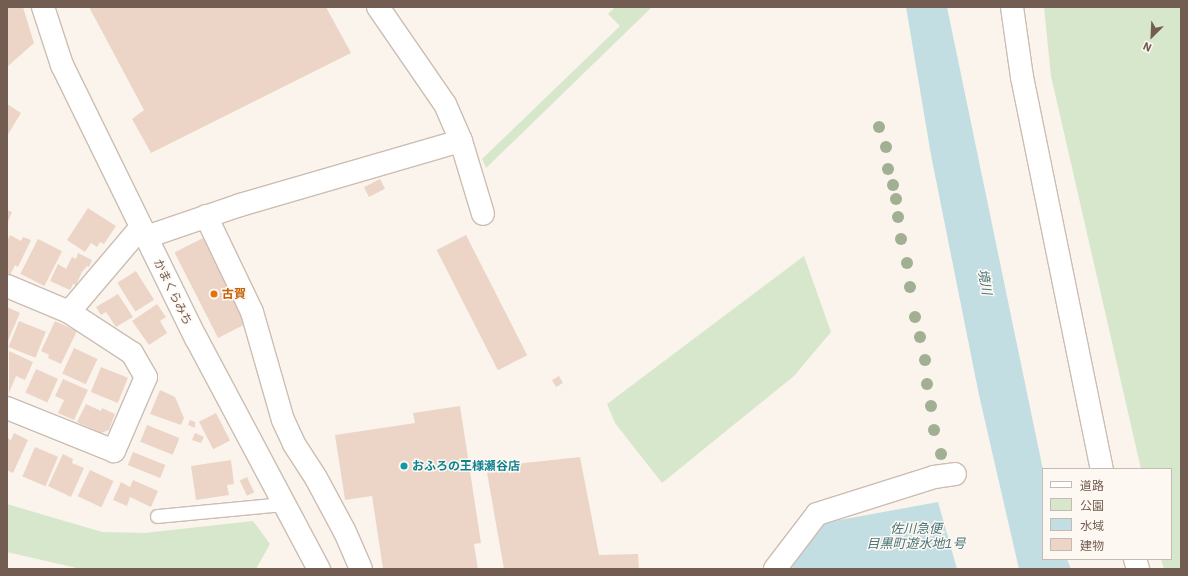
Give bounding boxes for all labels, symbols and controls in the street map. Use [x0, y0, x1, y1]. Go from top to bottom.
north arrow [1132, 16, 1172, 56]
text: N [1141, 39, 1154, 55]
street label: かまくらみち [151, 256, 195, 328]
water label: 境川 [974, 268, 994, 296]
place label: 古賀 [222, 287, 246, 301]
marker: 古賀 [209, 289, 219, 299]
place label: おふろの王様瀬谷店 [412, 459, 520, 473]
marker: おふろの王様瀬谷店 [399, 461, 409, 471]
legend [1042, 468, 1172, 560]
text: 道路 [1080, 478, 1104, 493]
text: 公園 [1080, 498, 1104, 513]
text: 水域 [1080, 518, 1104, 533]
water label: 佐川急便 目黒町遊水地1号 [867, 522, 965, 553]
text: 建物 [1080, 538, 1104, 553]

